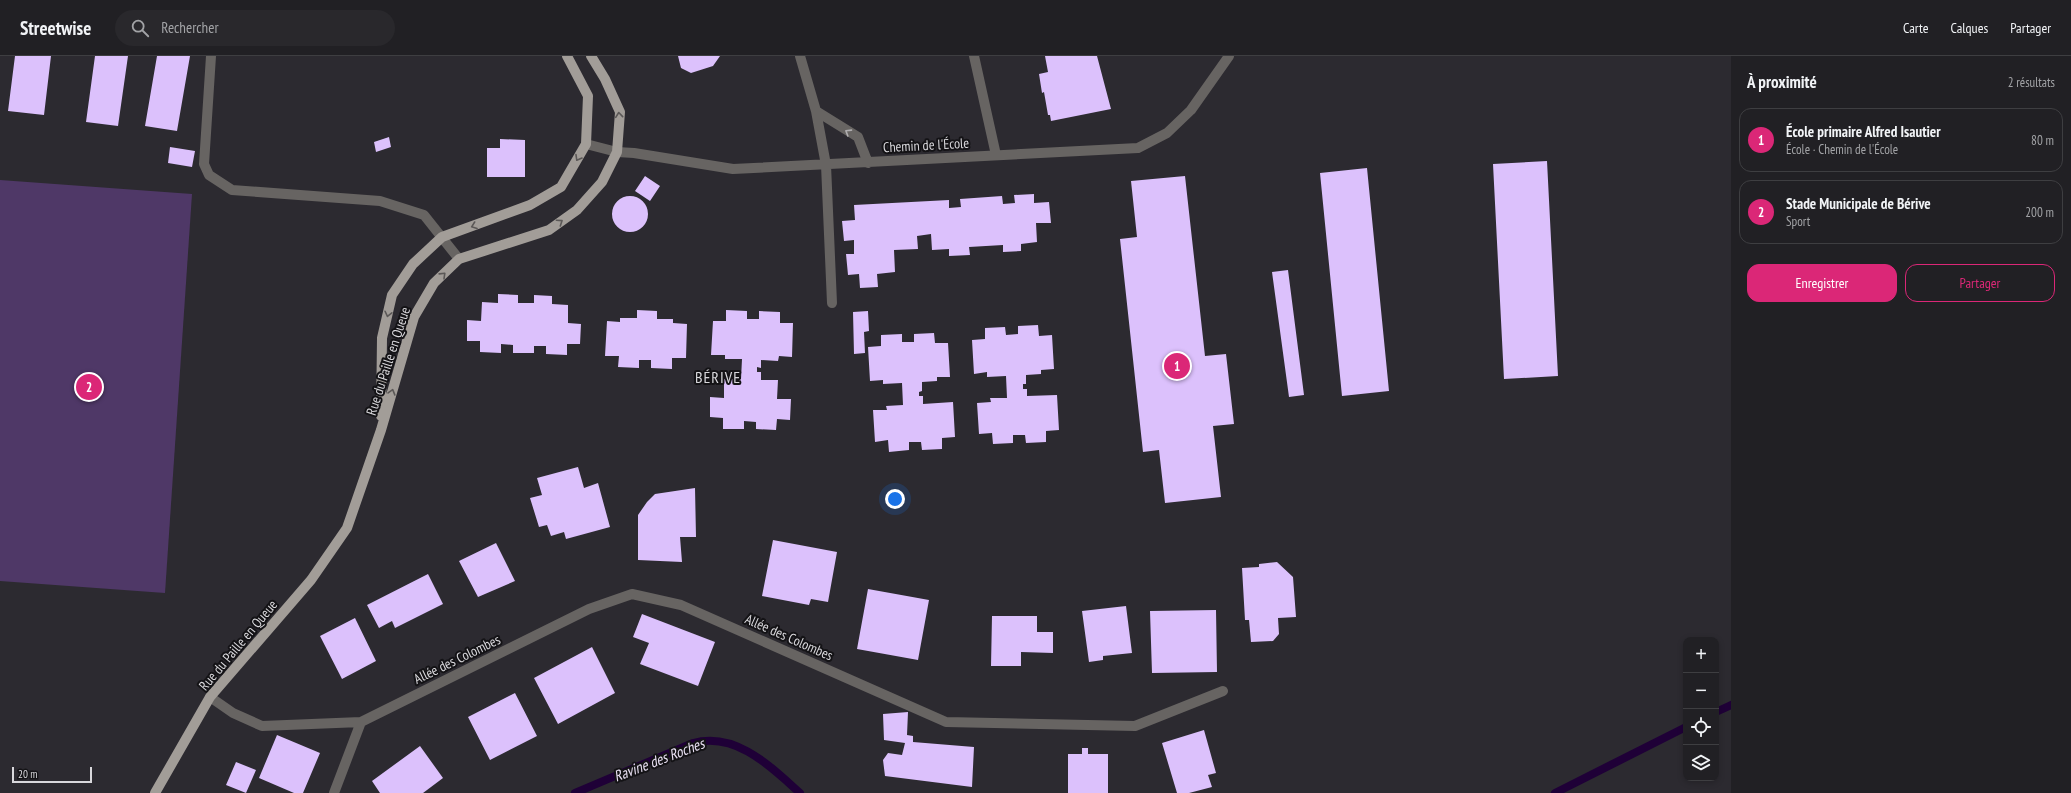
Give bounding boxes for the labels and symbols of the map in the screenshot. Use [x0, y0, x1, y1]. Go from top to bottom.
one-way arrow [614, 112, 623, 118]
one-way arrow [845, 129, 852, 136]
street label: Chemin de l'École [883, 134, 970, 156]
one-way arrow [576, 154, 583, 161]
one-way arrow [555, 220, 562, 227]
one-way arrow [470, 221, 477, 229]
one-way arrow [438, 272, 446, 279]
street label: Rue du Paille en Queue [362, 304, 414, 417]
one-way arrow [384, 311, 392, 317]
pin: 1 [1164, 351, 1190, 381]
district label: BÉRIVE [695, 367, 741, 387]
pin: 2 [76, 372, 102, 402]
one-way arrow [387, 389, 396, 396]
your location [885, 489, 905, 509]
street label: Rue du Paille en Queue [195, 596, 281, 694]
street label: Allée des Colombes [742, 610, 836, 664]
street label: Allée des Colombes [411, 630, 504, 688]
water label: Ravine des Roches [611, 733, 709, 786]
scale bar [12, 765, 92, 784]

